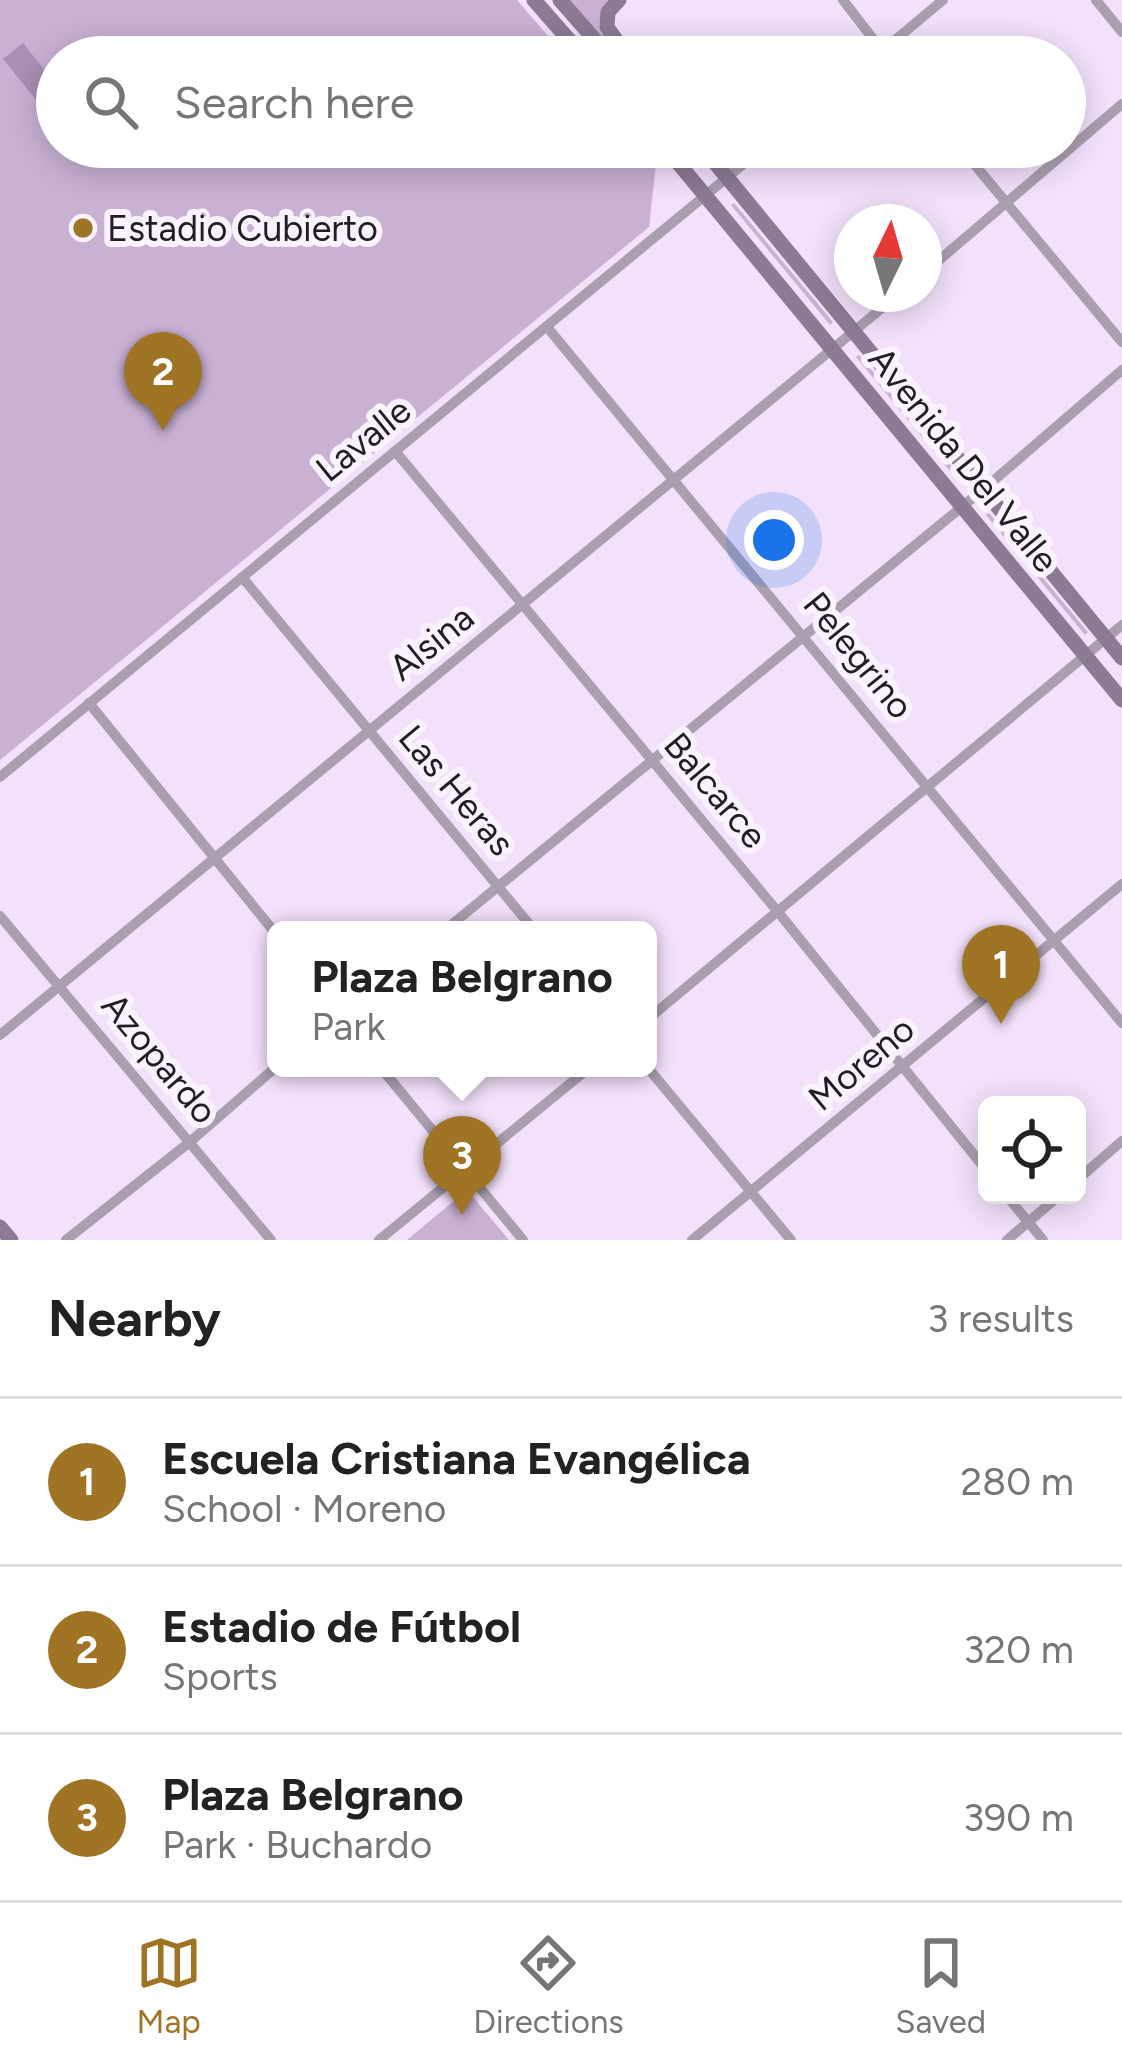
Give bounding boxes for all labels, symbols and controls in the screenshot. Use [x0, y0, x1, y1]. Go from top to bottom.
search box [36, 36, 1086, 168]
icon: search [78, 69, 144, 135]
text: Search here [174, 75, 414, 129]
north arrow [834, 204, 942, 312]
place label: Estadio Cubierto [107, 207, 378, 250]
marker: Estadio Cubierto [70, 215, 96, 241]
pin: 2 [124, 332, 202, 431]
street label: Avenida Del Valle [860, 338, 1068, 581]
street label: Lavalle [307, 388, 419, 490]
your location [744, 510, 804, 570]
street label: Pelegrino [795, 583, 923, 727]
street label: Alsina [381, 596, 482, 689]
street label: Las Heras [390, 716, 523, 864]
street label: Balcarce [655, 724, 776, 857]
popup [267, 921, 657, 1077]
pin: 1 [962, 925, 1040, 1024]
text: Plaza Belgrano [311, 949, 613, 1003]
street label: Azopardo [93, 984, 226, 1132]
text: Park [311, 1003, 385, 1050]
street label: Moreno [800, 1007, 923, 1120]
map controls [978, 1096, 1086, 1204]
button: locate [978, 1096, 1086, 1204]
pin: 3 [423, 1116, 501, 1215]
text: Nearby [48, 1288, 221, 1349]
text: 3 results [927, 1295, 1074, 1342]
text: Escuela Cristiana Evangélica [162, 1431, 751, 1485]
text: 1 [79, 1458, 95, 1505]
text: 280 m [960, 1458, 1074, 1505]
text: School · Moreno [162, 1485, 446, 1532]
text: Estadio de Fútbol [162, 1599, 521, 1653]
text: 2 [76, 1626, 98, 1673]
text: 320 m [963, 1626, 1074, 1673]
text: Sports [162, 1653, 278, 1700]
text: Plaza Belgrano [162, 1767, 464, 1821]
text: 3 [76, 1794, 98, 1841]
text: 390 m [963, 1794, 1074, 1841]
text: Park · Buchardo [162, 1821, 432, 1868]
tab: Map [136, 1930, 202, 2041]
tab: Directions [473, 1930, 624, 2041]
tab: Saved [895, 1930, 986, 2041]

